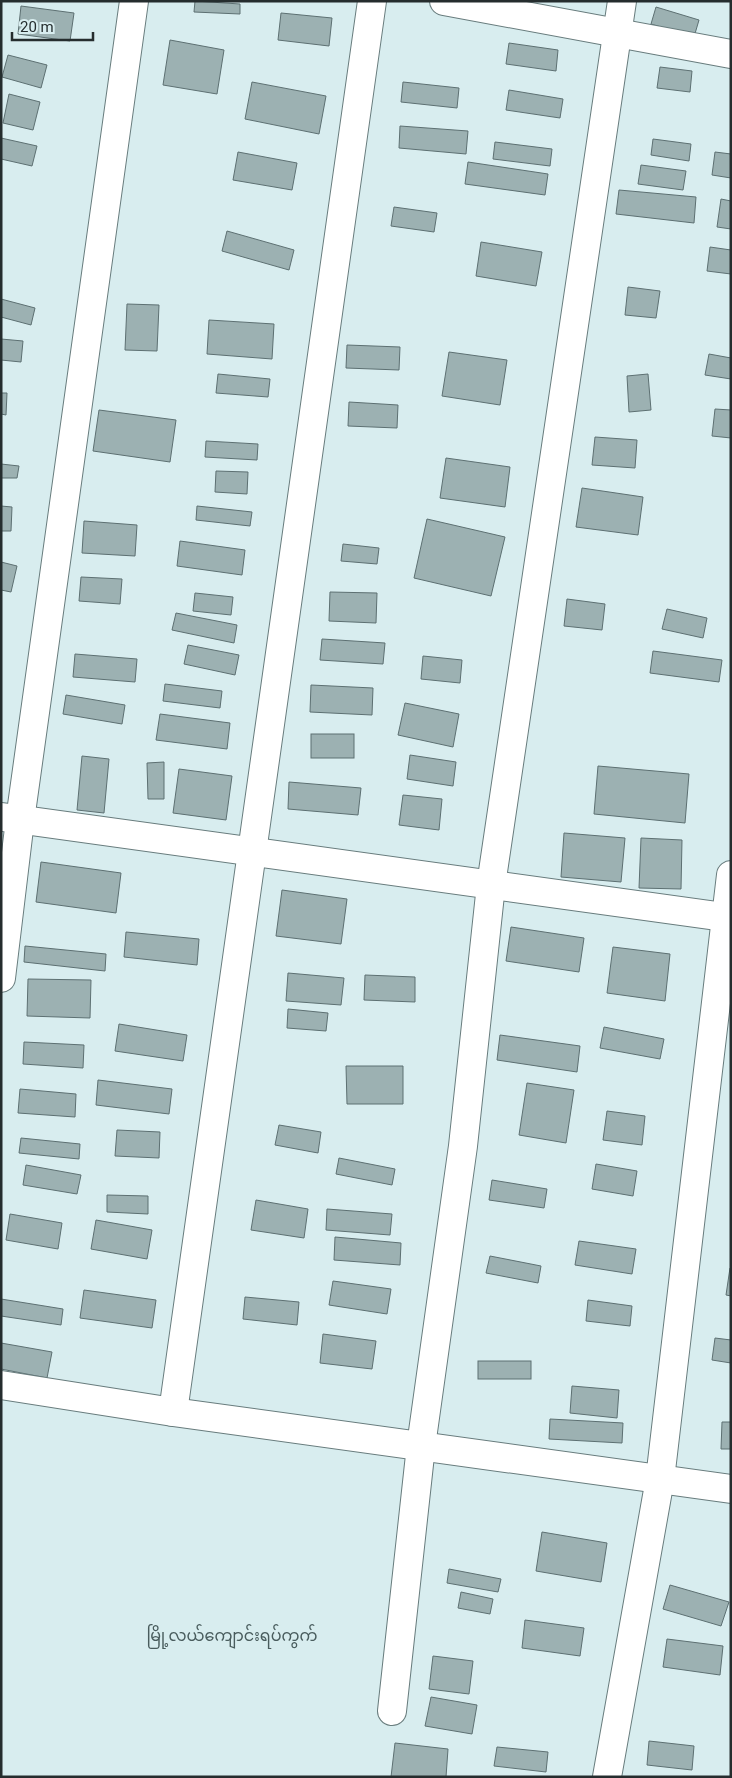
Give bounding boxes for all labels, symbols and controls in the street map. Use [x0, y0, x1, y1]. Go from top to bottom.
scale bar [12, 10, 94, 42]
text: 20 m [20, 18, 54, 36]
district label: မြို့လယ်ကျောင်းရပ်ကွက် [146, 1624, 318, 1649]

